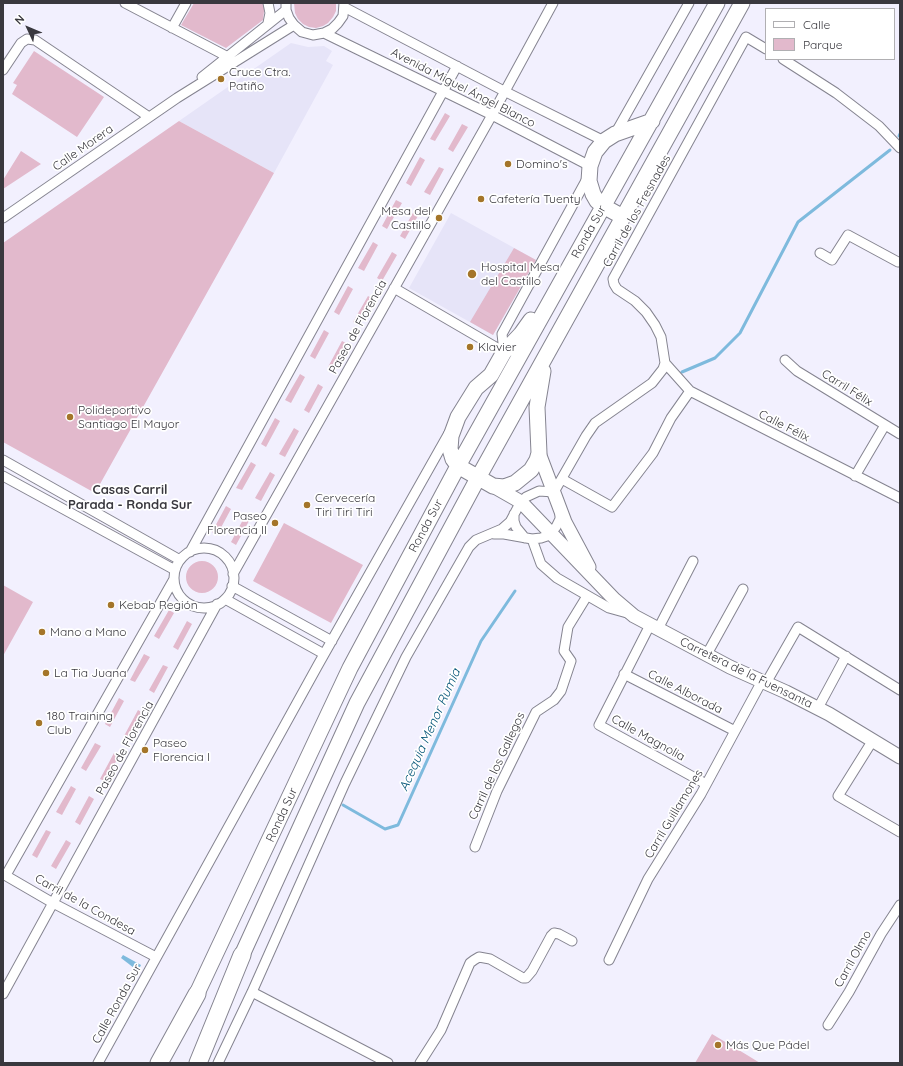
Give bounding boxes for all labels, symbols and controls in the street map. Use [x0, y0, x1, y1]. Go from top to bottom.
north arrow [8, 8, 48, 48]
legend [765, 8, 895, 60]
text: N [12, 12, 27, 27]
text: Calle [803, 17, 830, 32]
text: Parque [803, 37, 843, 52]
street label: Avenida Miguel Ángel Blanco [388, 45, 538, 131]
place label: Cruce Ctra. Patiño [229, 65, 290, 93]
marker: Cruce Ctra. Patiño [216, 74, 226, 84]
street label: Calle Morera [50, 122, 116, 174]
street label: Carril de los Fresnades [600, 152, 674, 270]
place label: Domino's [516, 157, 568, 171]
marker: Domino's [503, 159, 513, 169]
place label: Cafetería Tuenty [489, 192, 581, 206]
marker: Cafetería Tuenty [476, 194, 486, 204]
street label: Ronda Sur [569, 203, 609, 261]
place label: Mesa del Castillo [381, 204, 431, 232]
marker: Mesa del Castillo [434, 213, 444, 223]
place label: Hospital Mesa del Castillo [481, 260, 559, 288]
marker: Hospital Mesa del Castillo [466, 268, 478, 280]
street label: Paseo de Florencia [326, 277, 390, 377]
place label: Klavier [478, 340, 516, 354]
marker: Klavier [465, 342, 475, 352]
street label: Carril Félix [819, 367, 875, 409]
place label: Polideportivo Santiago El Mayor [78, 403, 179, 431]
street label: Calle Félix [756, 407, 812, 445]
marker: Polideportivo Santiago El Mayor [65, 412, 75, 422]
district label: Casas Carril Parada - Ronda Sur [68, 482, 192, 513]
place label: Cervecería Tiri Tiri Tiri [315, 491, 375, 519]
street label: Ronda Sur [406, 497, 446, 555]
marker: Cervecería Tiri Tiri Tiri [302, 500, 312, 510]
place label: Paseo Florencia II [207, 509, 267, 537]
marker: Paseo Florencia II [270, 518, 280, 528]
place label: Kebab Región [119, 598, 198, 612]
marker: Kebab Región [106, 600, 116, 610]
place label: Mano a Mano [50, 625, 127, 639]
marker: Mano a Mano [37, 627, 47, 637]
street label: Carretera de la Fuensanta [677, 635, 815, 711]
place label: La Tia Juana [54, 666, 126, 680]
water label: Acequia Menor Rumia [396, 666, 464, 794]
street label: Calle Alborada [645, 667, 725, 717]
marker: La Tia Juana [41, 668, 51, 678]
street label: Paseo de Florencia [93, 698, 157, 798]
place label: 180 Training Club [47, 709, 113, 737]
street label: Carril de los Gallegos [466, 710, 528, 822]
street label: Calle Magnolia [609, 712, 687, 764]
marker: 180 Training Club [34, 718, 44, 728]
place label: Paseo Florencia I [153, 736, 210, 764]
marker: Paseo Florencia I [140, 745, 150, 755]
street label: Carril Guillamones [642, 767, 706, 861]
street label: Ronda Sur [263, 786, 301, 844]
street label: Carril de la Condesa [32, 871, 138, 939]
street label: Carril Olmo [831, 928, 875, 990]
street label: Calle Ronda Sur [89, 962, 145, 1046]
place label: Más Que Pádel [726, 1038, 809, 1052]
marker: Más Que Pádel [713, 1040, 723, 1050]

